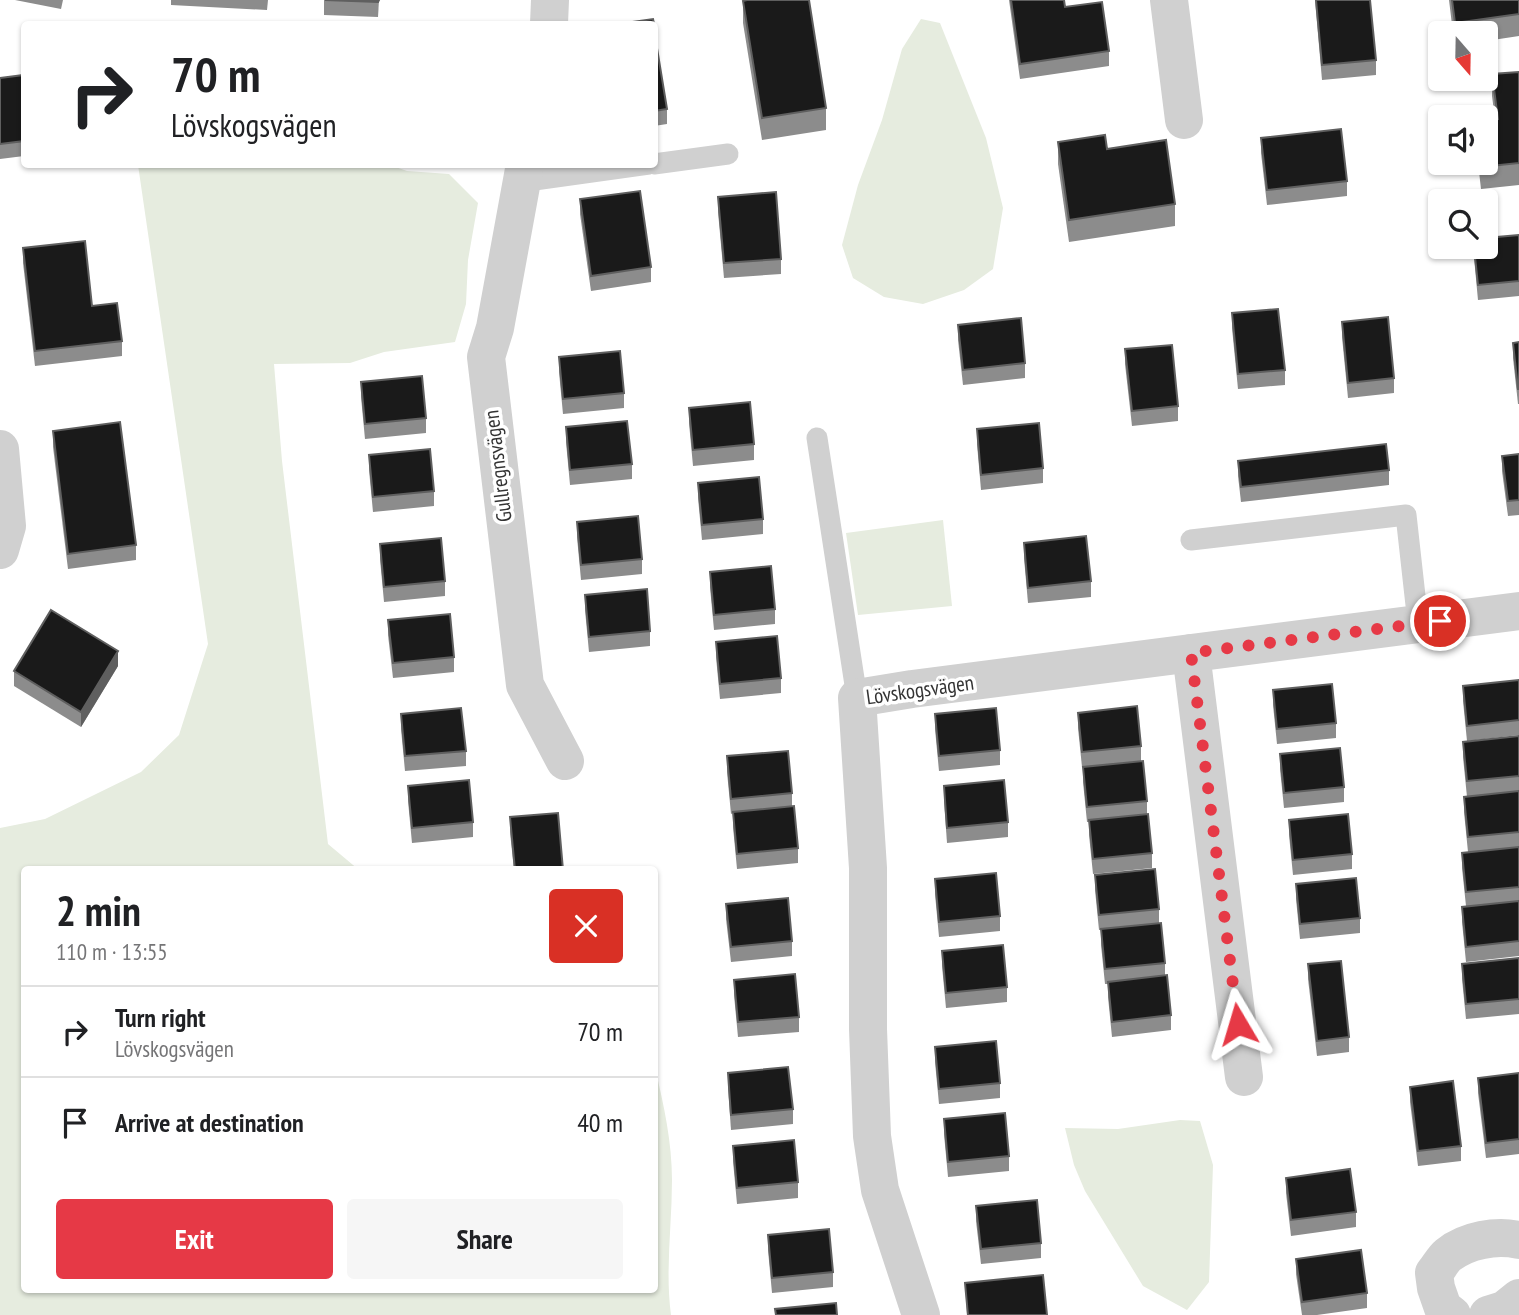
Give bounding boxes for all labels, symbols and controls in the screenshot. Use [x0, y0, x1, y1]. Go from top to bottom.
north arrow [1428, 21, 1498, 91]
map controls [1428, 21, 1498, 259]
text: 70 m [171, 42, 260, 106]
icon: right [56, 49, 147, 140]
text: Lövskogsvägen [171, 104, 336, 146]
button: sound [1428, 105, 1498, 175]
button: search [1428, 189, 1498, 259]
street label: Gullregnsvägen [477, 409, 518, 523]
pin [1410, 591, 1470, 651]
icon: arrive [1421, 602, 1459, 640]
street label: Lövskogsvägen [864, 669, 976, 710]
text: 2 min [56, 883, 141, 938]
button: close [549, 889, 623, 963]
text: 110 m · 13:55 [56, 937, 168, 966]
position arrow [1201, 987, 1275, 1061]
text: Turn right [115, 1001, 206, 1034]
icon: right [56, 1013, 94, 1051]
text: 70 m [577, 1015, 623, 1048]
text: Lövskogsvägen [115, 1034, 234, 1063]
icon: arrive [56, 1104, 94, 1142]
text: Arrive at destination [115, 1106, 304, 1139]
text: 40 m [577, 1106, 623, 1139]
button: Exit [56, 1199, 333, 1279]
button: Share [347, 1199, 623, 1279]

